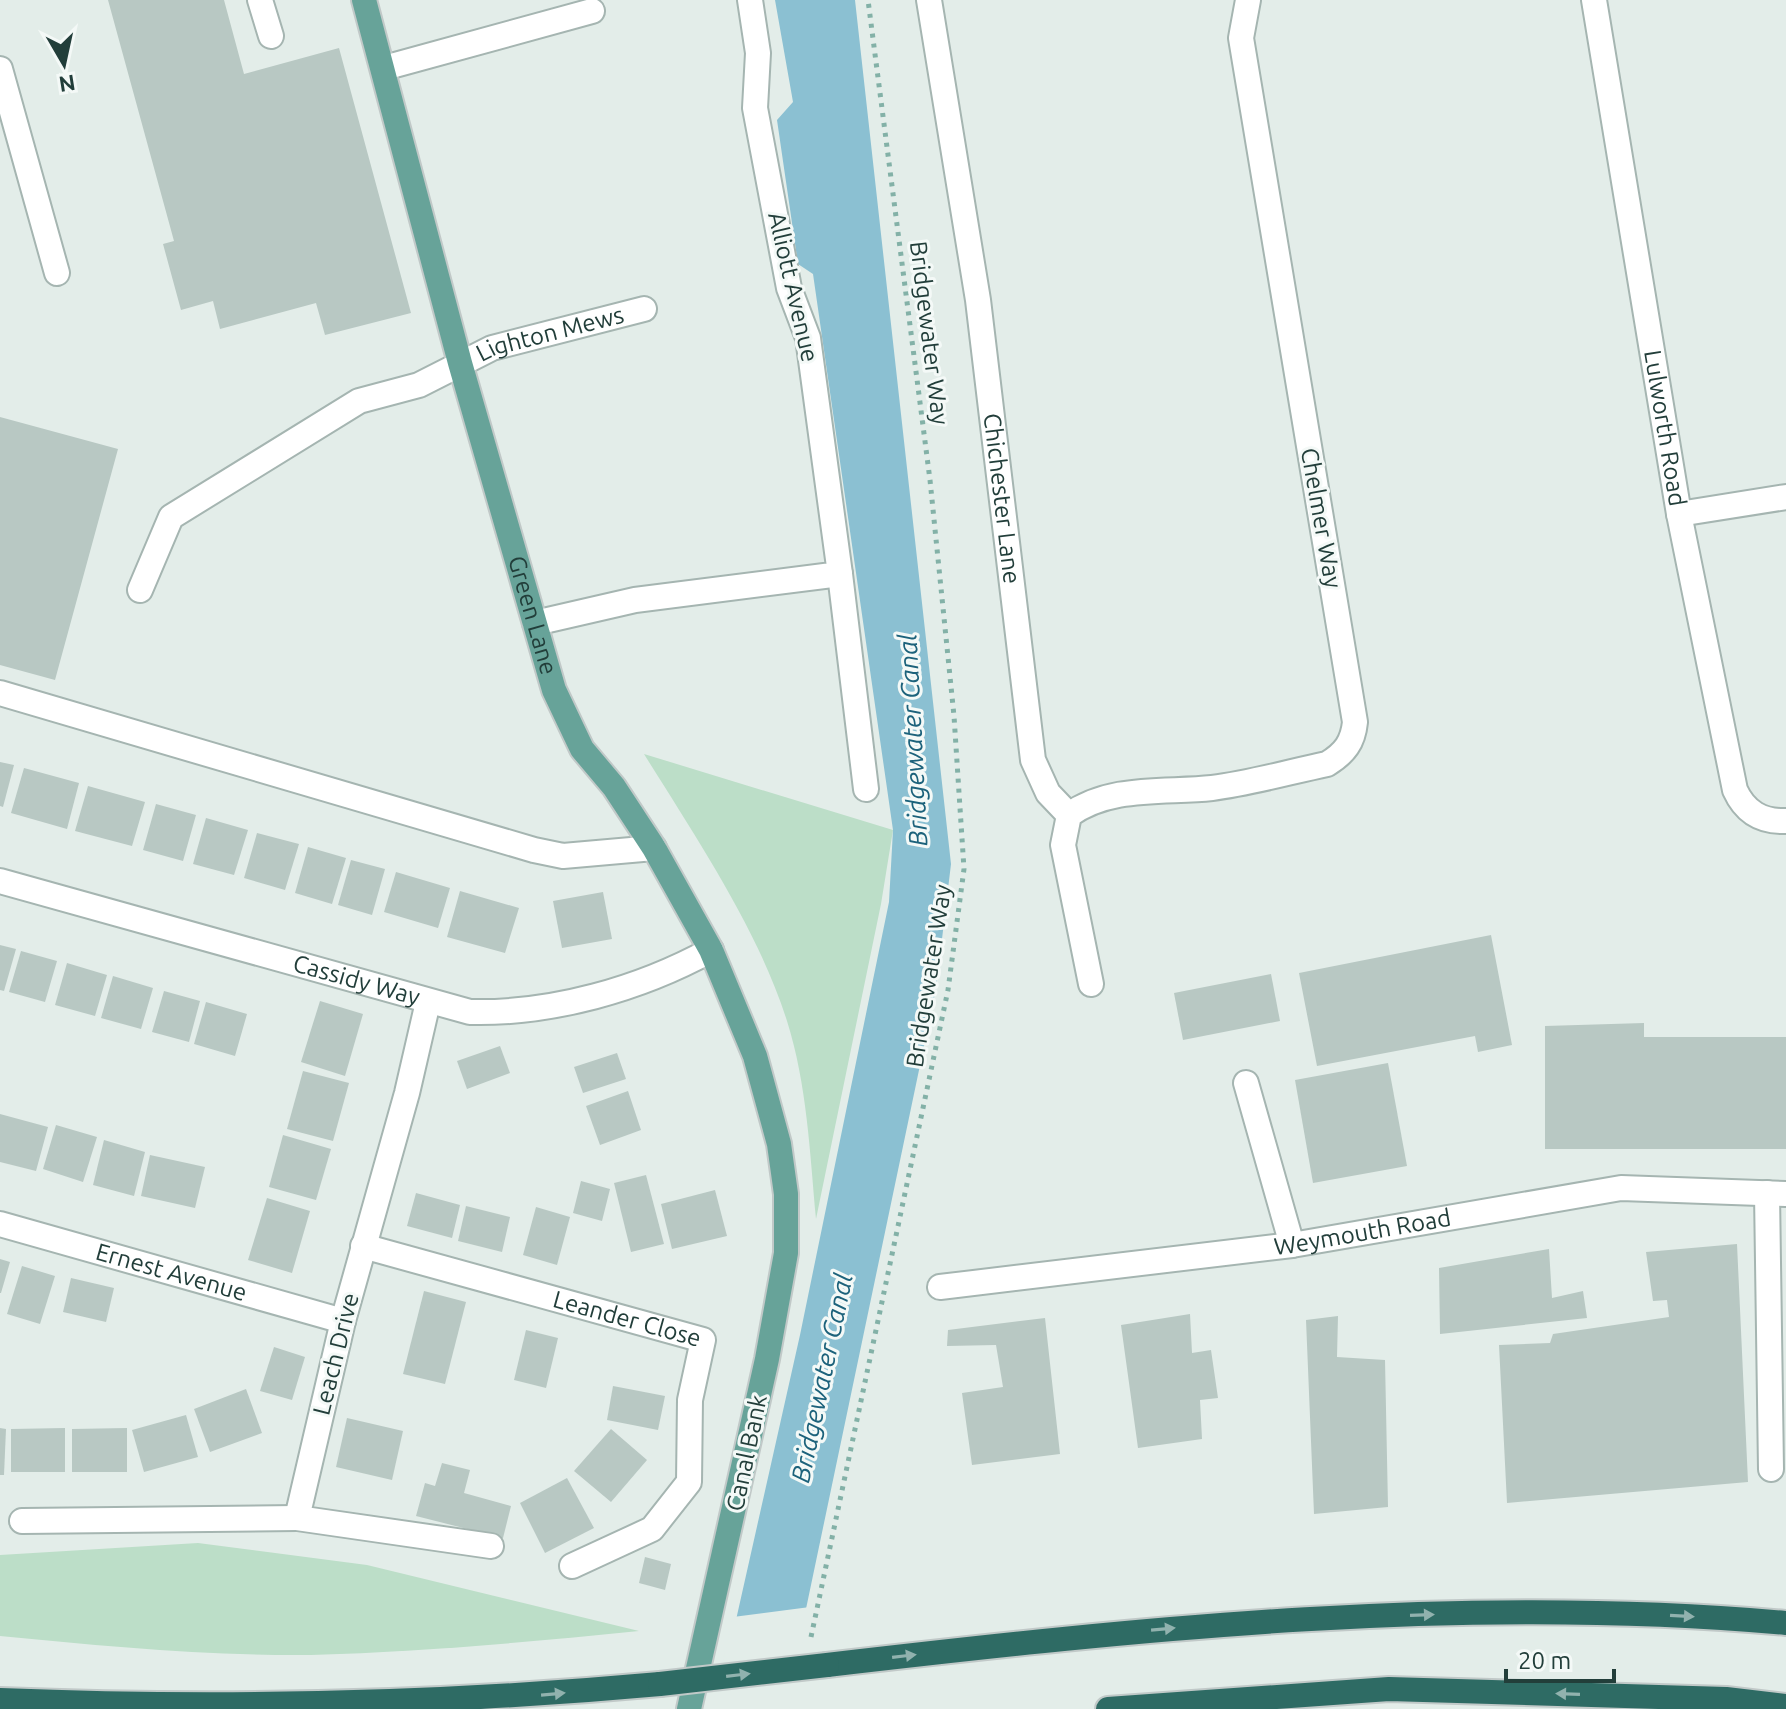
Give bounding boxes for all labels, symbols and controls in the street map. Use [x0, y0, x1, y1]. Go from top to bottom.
north arrow [24, 24, 104, 104]
text: N [57, 71, 77, 98]
street label: Alliott Avenue [763, 209, 824, 365]
street label: Bridgewater Way [905, 239, 954, 427]
street label: Lighton Mews [472, 301, 627, 367]
street label: Lulworth Road [1639, 348, 1692, 508]
street label: Chichester Lane [979, 412, 1026, 585]
street label: Chelmer Way [1296, 446, 1347, 591]
street label: Green Lane [503, 553, 563, 678]
water label: Bridgewater Canal [892, 633, 933, 847]
street label: Bridgewater Way [901, 882, 956, 1069]
street label: Cassidy Way [290, 949, 423, 1011]
street label: Weymouth Road [1272, 1204, 1453, 1260]
street label: Ernest Avenue [93, 1238, 250, 1306]
water label: Bridgewater Canal [785, 1271, 858, 1485]
street label: Leander Close [550, 1285, 704, 1352]
street label: Leach Drive [307, 1290, 364, 1418]
street label: Canal Bank [721, 1392, 772, 1514]
one-way arrow [1410, 1609, 1435, 1622]
one-way arrow [1670, 1610, 1695, 1623]
one-way arrow [1151, 1622, 1176, 1635]
scale bar [1506, 1633, 1614, 1683]
text: 20 m [1518, 1647, 1571, 1674]
one-way arrow [892, 1649, 917, 1662]
one-way arrow [726, 1668, 751, 1681]
one-way arrow [541, 1687, 566, 1700]
one-way arrow [1555, 1688, 1580, 1701]

